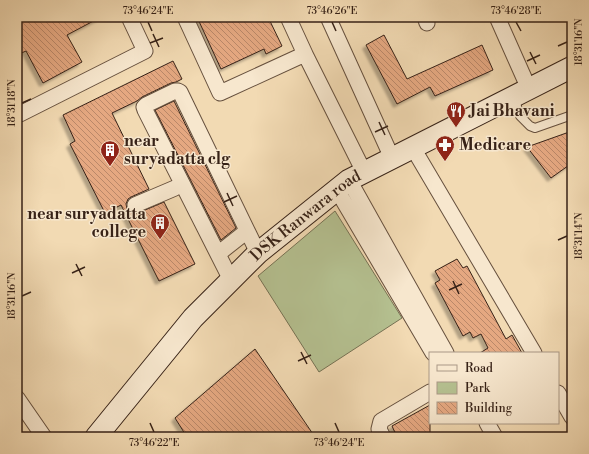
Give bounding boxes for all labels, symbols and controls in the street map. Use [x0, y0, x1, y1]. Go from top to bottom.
text: 73°46'24"E [123, 5, 174, 17]
text: 73°46'26"E [307, 5, 358, 17]
text: 73°46'28"E [490, 5, 542, 17]
text: 18°31'16"N [573, 18, 585, 66]
text: 18°31'18"N [6, 79, 18, 127]
restaurant icon: Jai Bhavani [445, 100, 467, 128]
place label: Jai Bhavani [468, 101, 555, 121]
place label: near suryadatta clg [124, 131, 231, 169]
pharmacy icon: Medicare [434, 134, 456, 162]
place label: Medicare [459, 135, 532, 155]
building icon: near suryadatta clg [99, 139, 121, 167]
street label: DSK Ranwara road [246, 166, 364, 265]
place label: near suryadatta college [27, 204, 146, 242]
building icon: near suryadatta college [149, 212, 171, 240]
text: 18°31'14"N [573, 212, 585, 259]
text: 18°31'16"N [6, 272, 18, 320]
legend [429, 352, 559, 424]
text: Road [465, 361, 493, 376]
text: Park [465, 381, 491, 396]
text: Building [464, 401, 513, 416]
text: 73°46'22"E [129, 437, 179, 449]
text: 73°46'24"E [314, 437, 365, 449]

